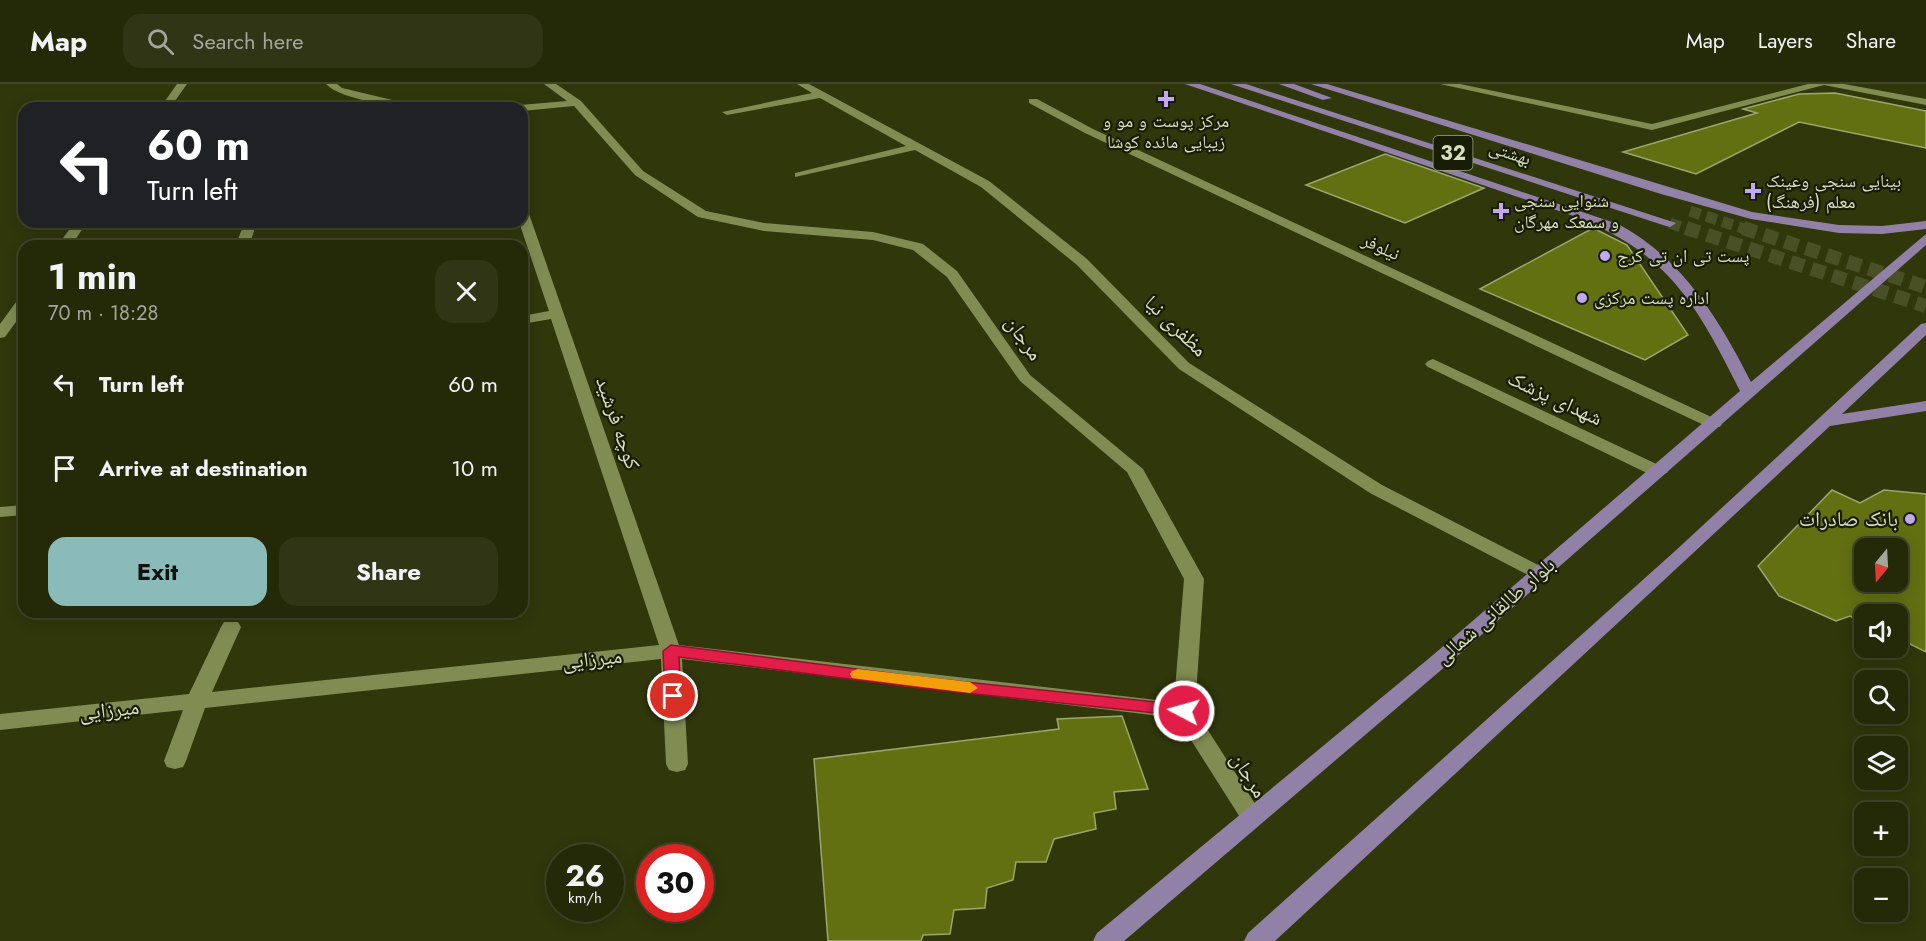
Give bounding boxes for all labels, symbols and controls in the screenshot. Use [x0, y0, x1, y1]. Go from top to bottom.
search box [123, 14, 543, 68]
text: Map [30, 21, 87, 62]
icon: search [144, 25, 177, 58]
text: Search here [192, 25, 304, 57]
text: Map [1686, 26, 1725, 56]
text: Layers [1758, 26, 1813, 56]
text: Share [1846, 26, 1896, 56]
marker: مرکز پوست و مو و زیبایی مائده کوشا [1157, 90, 1175, 108]
place label: مرکز پوست و مو و زیبایی مائده کوشا [1103, 108, 1229, 155]
text: 60 m [147, 115, 250, 176]
icon: left [48, 126, 126, 204]
street label: بهشتى [1486, 134, 1534, 172]
road number: 32 [1434, 136, 1472, 170]
place label: بینایی سنجی وعینک معلم (فرهنگ) [1766, 168, 1901, 215]
text: Turn left [147, 171, 237, 210]
marker: بینایی سنجی وعینک معلم (فرهنگ) [1744, 182, 1762, 200]
place label: شنوایی سنجی و سمعک مهرگان [1514, 188, 1619, 235]
marker: شنوایی سنجی و سمعک مهرگان [1492, 202, 1510, 220]
street label: نیلوفر [1357, 227, 1404, 267]
place label: پست تی ان تی کرج [1617, 243, 1750, 269]
marker: پست تی ان تی کرج [1598, 249, 1612, 263]
text: 1 min [48, 250, 137, 302]
button: close [435, 260, 498, 323]
place label: اداره پست مرکزی [1594, 285, 1709, 311]
street label: مظفری نیا [1138, 288, 1214, 364]
marker: اداره پست مرکزی [1575, 291, 1589, 305]
text: 70 m · 18:28 [48, 299, 158, 328]
street label: مرجان [998, 309, 1050, 367]
street label: شهدای پزشک [1503, 363, 1607, 433]
icon: left [48, 368, 81, 401]
text: Turn left [99, 368, 184, 400]
text: 60 m [448, 368, 498, 400]
street label: كوچه فرشيد [588, 373, 648, 474]
icon: arrive [48, 452, 81, 485]
text: Arrive at destination [99, 452, 308, 484]
text: 10 m [451, 452, 498, 484]
place label: بانک صادرات [1799, 504, 1898, 534]
marker: بانک صادرات [1903, 512, 1917, 526]
button: Exit [48, 537, 267, 606]
button: Share [279, 537, 498, 606]
north arrow [1854, 538, 1908, 592]
map controls [1854, 538, 1908, 922]
street label: بلوار طالقانی شمالی [1428, 550, 1562, 672]
button: sound [1854, 604, 1908, 658]
street label: میرزایی [560, 641, 624, 677]
pin [647, 670, 698, 721]
button: search [1854, 670, 1908, 724]
icon: arrive [656, 679, 689, 712]
position arrow [1152, 679, 1216, 743]
street label: میرزایی [77, 692, 141, 728]
button: layers [1854, 736, 1908, 790]
street label: مرجان [1223, 746, 1275, 804]
button: + [1854, 802, 1908, 856]
speed limit sign: 30 [636, 844, 714, 922]
text: 26 [565, 854, 605, 897]
button: − [1854, 868, 1908, 922]
text: km/h [568, 887, 602, 909]

